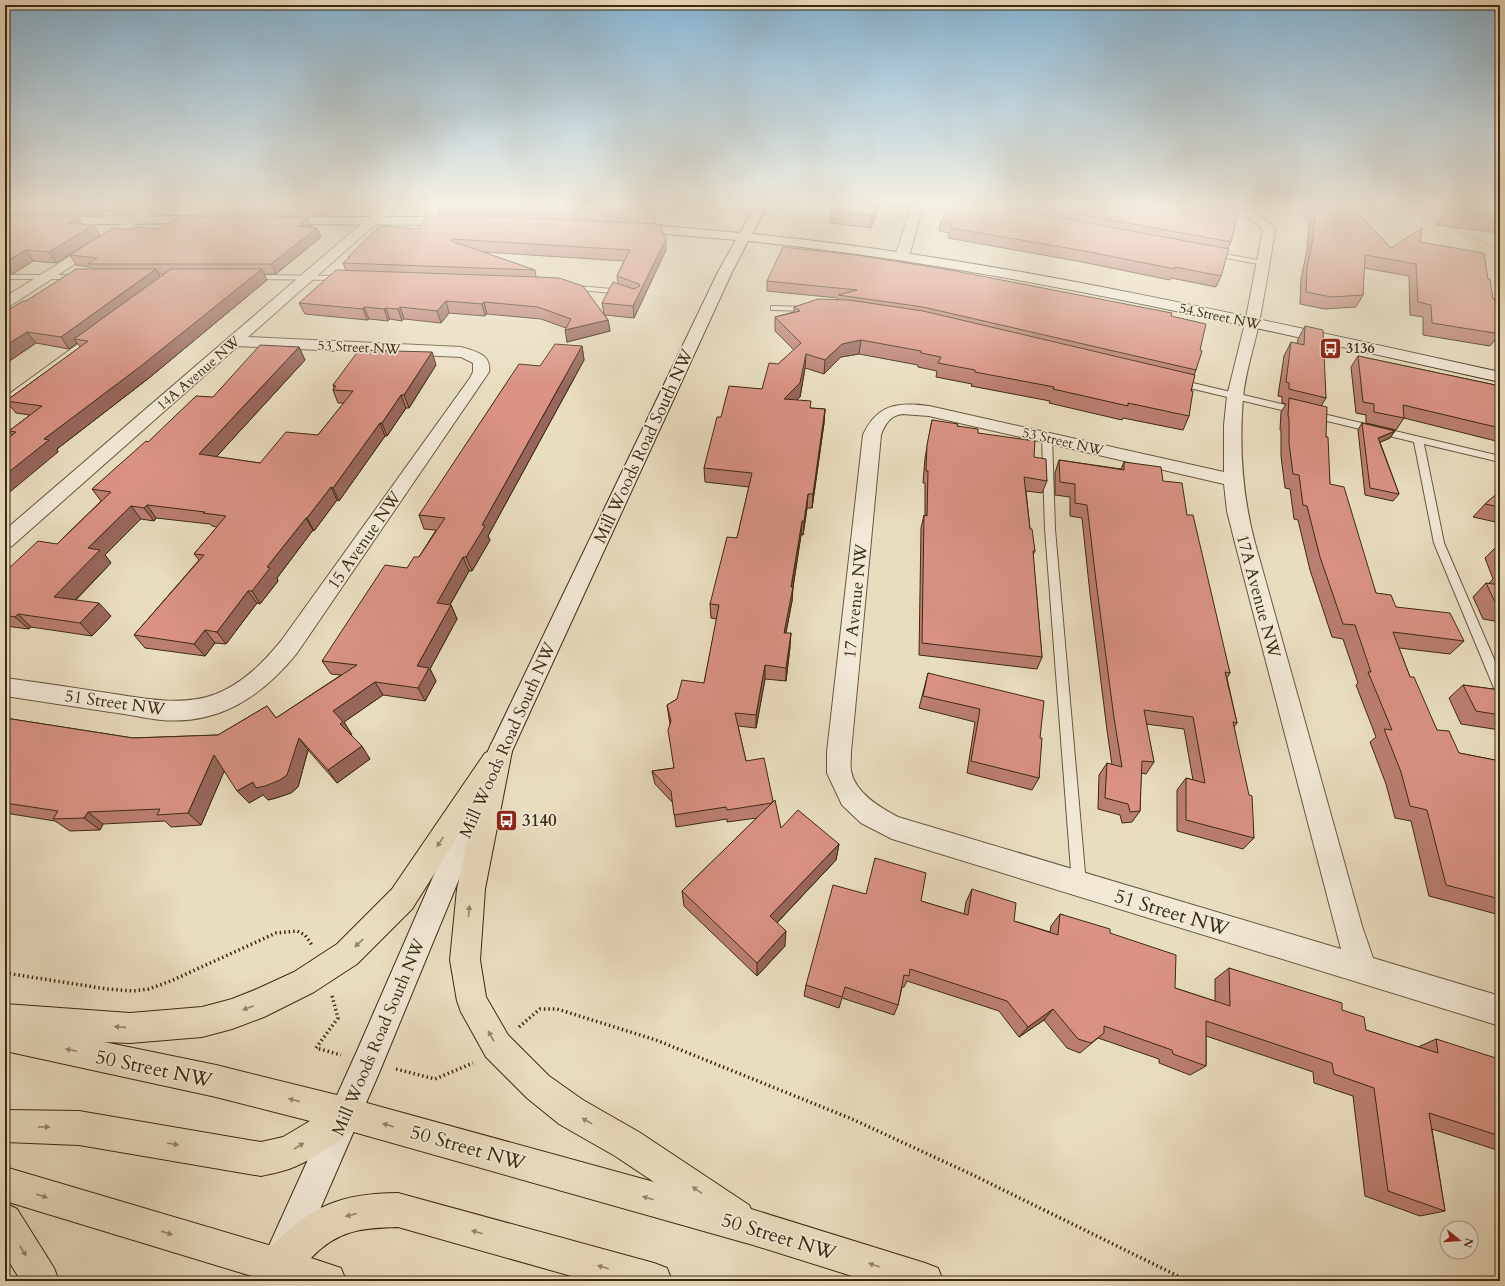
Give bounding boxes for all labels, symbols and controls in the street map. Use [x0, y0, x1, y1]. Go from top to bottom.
street label: 54 Street NW [1177, 299, 1263, 335]
street label: 14A Avenue NW [153, 332, 244, 415]
bus stop icon: 3136 [1318, 335, 1344, 361]
street label: 53 Street NW [317, 336, 401, 359]
place label: 3136 [1346, 339, 1375, 358]
street label: Mill Woods Road South NW [588, 345, 699, 547]
street label: 53 Street NW [1020, 423, 1106, 460]
street label: 15 Avenue NW [322, 486, 407, 594]
street label: 17A Avenue NW [1231, 532, 1286, 661]
street label: 17 Avenue NW [838, 542, 873, 659]
street label: Mill Woods Road South NW [454, 639, 561, 842]
street label: 51 Street NW [63, 684, 167, 721]
bus stop icon: 3140 [494, 807, 520, 833]
place label: 3140 [522, 809, 557, 832]
one-way arrow [436, 836, 444, 847]
street label: 51 Street NW [1111, 882, 1233, 943]
one-way arrow [466, 905, 473, 917]
street label: Mill Woods Road South NW [326, 935, 431, 1139]
one-way arrow [354, 938, 364, 948]
one-way arrow [241, 1005, 253, 1011]
one-way arrow [113, 1024, 126, 1030]
one-way arrow [488, 1030, 495, 1041]
street label: 50 Street NW [93, 1043, 216, 1094]
one-way arrow [65, 1046, 78, 1052]
one-way arrow [288, 1097, 300, 1103]
street label: 50 Street NW [407, 1118, 529, 1177]
one-way arrow [581, 1118, 593, 1125]
one-way arrow [382, 1122, 394, 1128]
one-way arrow [38, 1124, 51, 1130]
one-way arrow [166, 1141, 179, 1147]
one-way arrow [294, 1142, 304, 1150]
one-way arrow [692, 1186, 703, 1194]
one-way arrow [37, 1193, 49, 1199]
one-way arrow [642, 1195, 654, 1201]
street label: 50 Street NW [718, 1206, 840, 1267]
one-way arrow [345, 1212, 357, 1218]
north arrow [1439, 1220, 1479, 1260]
one-way arrow [471, 1229, 483, 1235]
one-way arrow [161, 1230, 173, 1236]
text: N [1459, 1236, 1477, 1250]
one-way arrow [19, 1246, 27, 1256]
one-way arrow [868, 1262, 880, 1268]
one-way arrow [596, 1264, 608, 1270]

